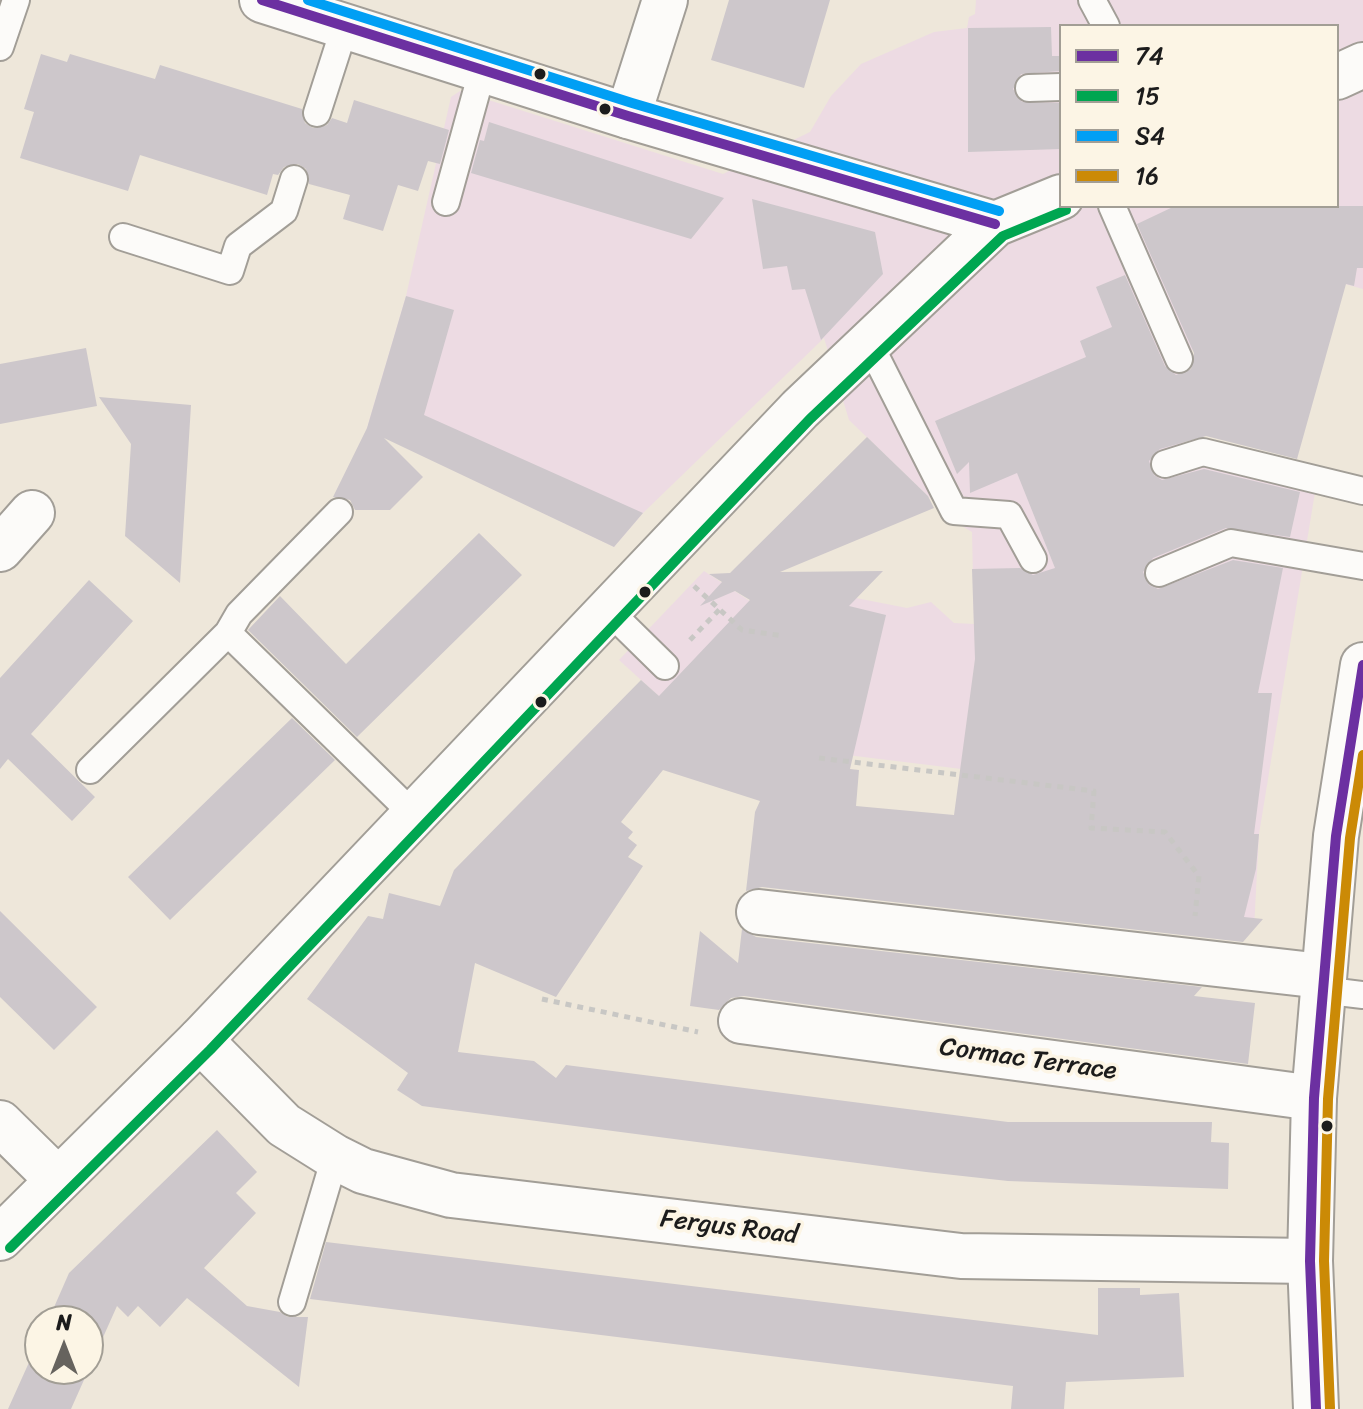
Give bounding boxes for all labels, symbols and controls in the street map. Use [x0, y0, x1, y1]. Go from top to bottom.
legend [1059, 24, 1339, 208]
text: 74 [1135, 35, 1164, 77]
unlabelled marker [532, 66, 548, 82]
text: 15 [1135, 75, 1160, 117]
unlabelled marker [597, 101, 613, 117]
text: S4 [1135, 115, 1165, 157]
text: 16 [1135, 155, 1159, 197]
unlabelled marker [637, 584, 653, 600]
unlabelled marker [533, 694, 549, 710]
street label: Cormac Terrace [938, 1032, 1118, 1088]
unlabelled marker [1319, 1118, 1335, 1134]
street label: Fergus Road [658, 1204, 800, 1252]
text: N [56, 1303, 72, 1342]
north arrow [24, 1305, 104, 1385]

